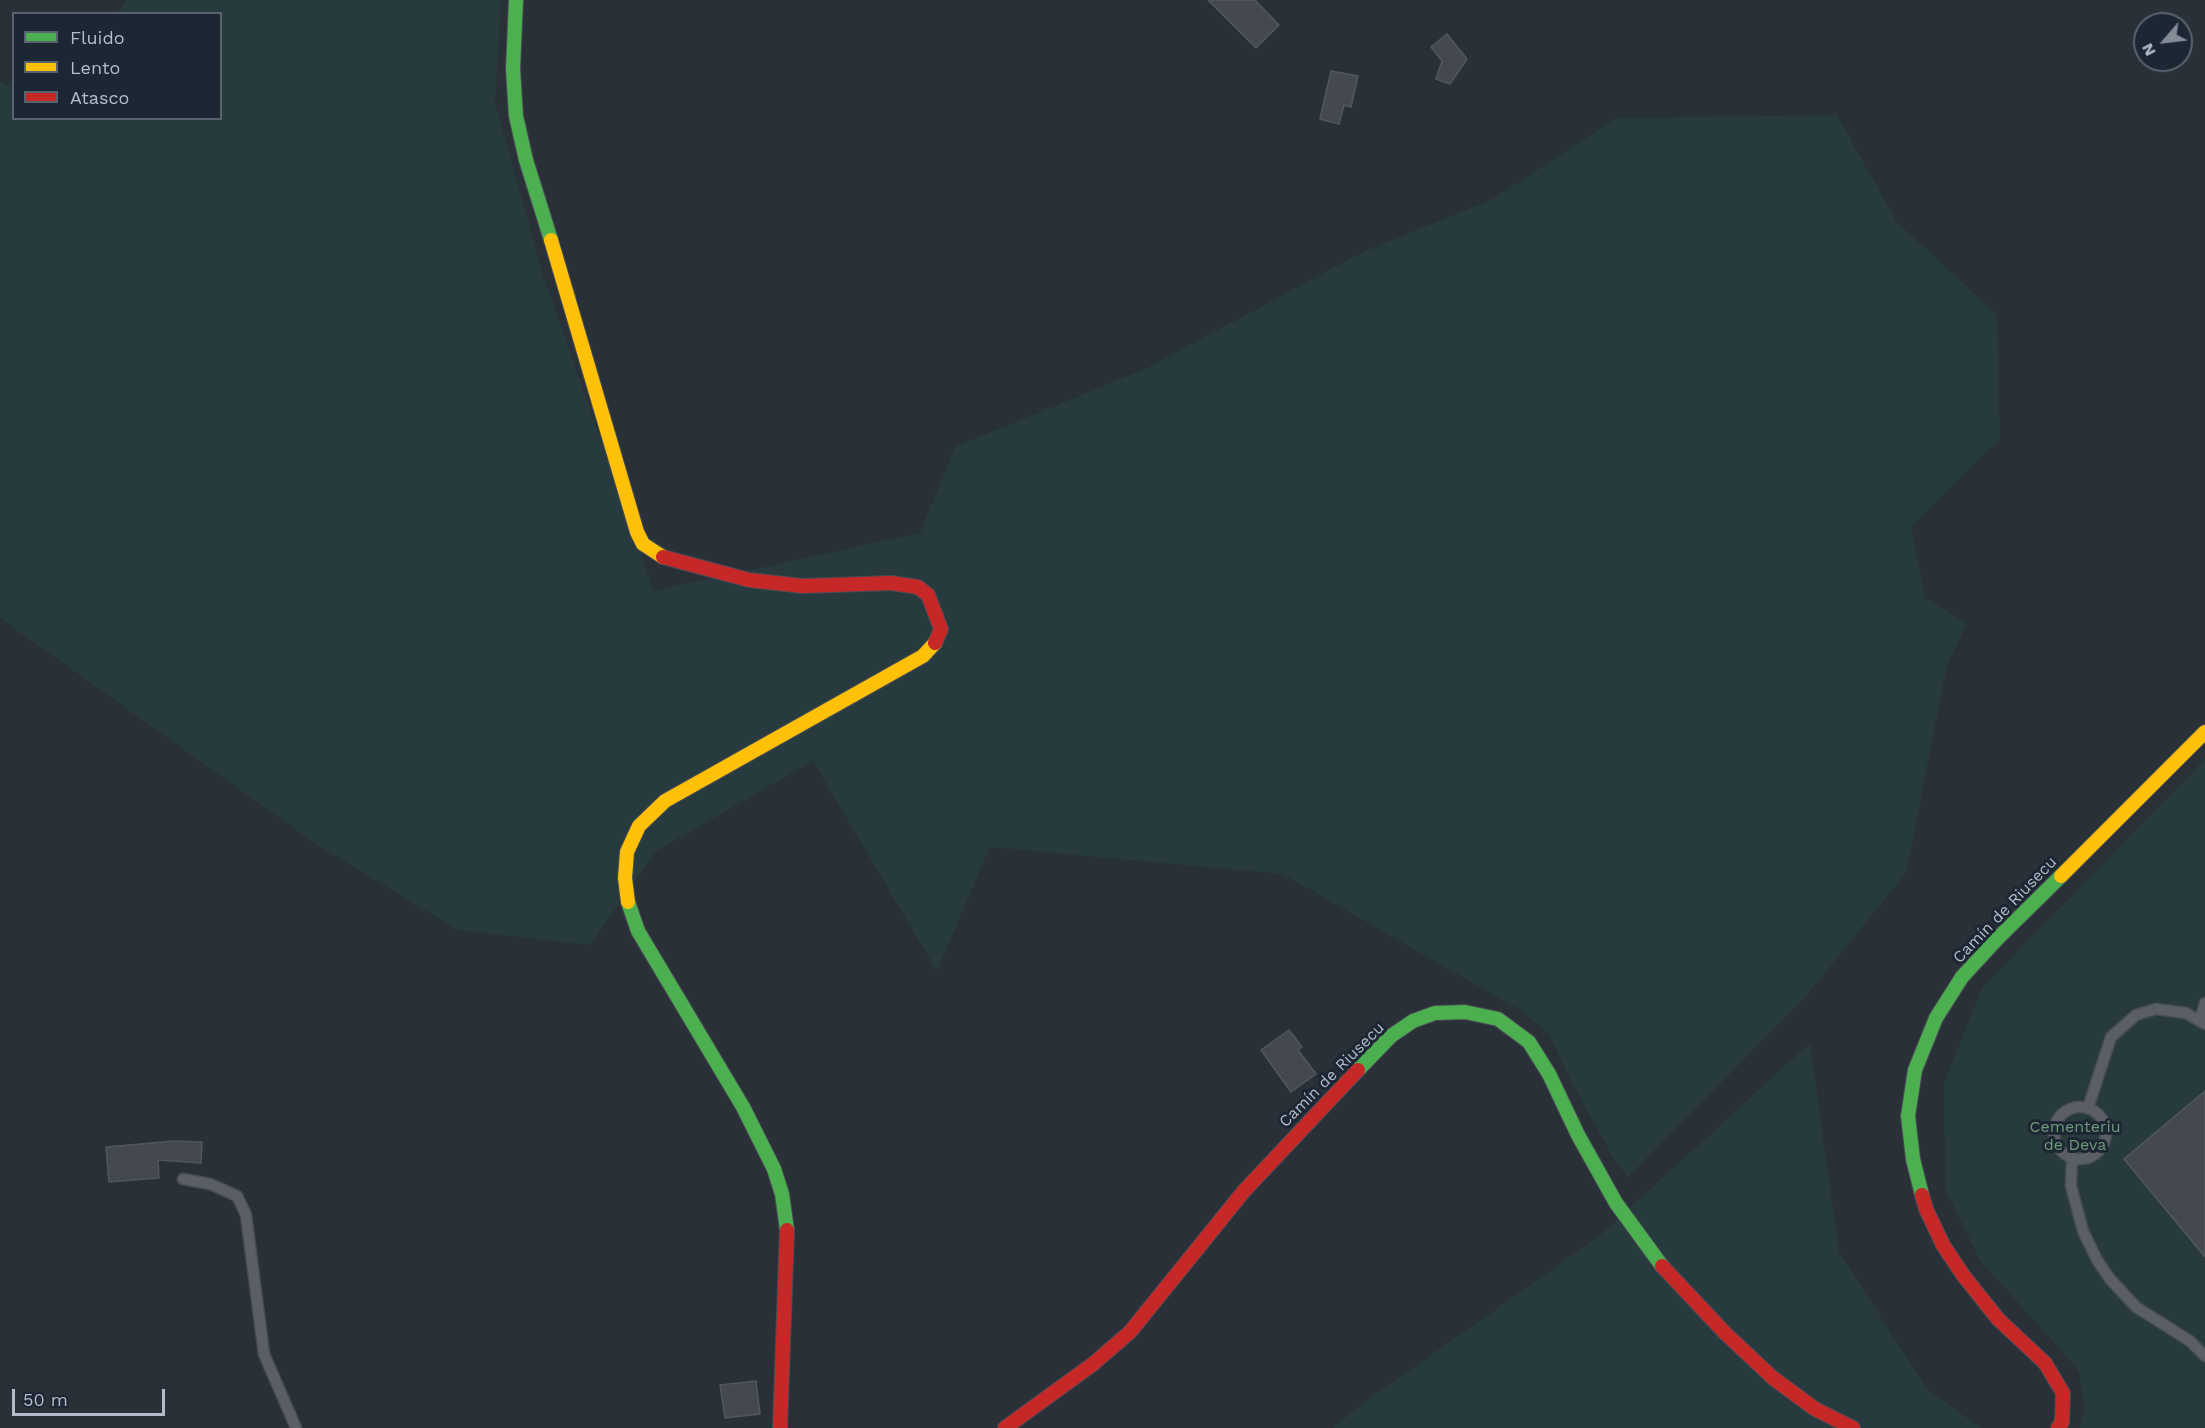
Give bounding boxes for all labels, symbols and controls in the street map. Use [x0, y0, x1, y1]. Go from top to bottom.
legend [12, 12, 222, 120]
north arrow [2133, 12, 2193, 72]
text: Fluido [70, 27, 124, 48]
text: N [2137, 40, 2160, 59]
text: Lento [70, 57, 120, 78]
text: Atasco [70, 87, 129, 108]
street label: Camín de Riusecu [1949, 853, 2061, 967]
street label: Camín de Riusecu [1275, 1018, 1389, 1132]
park label: Cementeriu de Deva [2029, 1117, 2121, 1155]
scale bar [15, 1377, 168, 1415]
text: 50 m [23, 1389, 68, 1410]

